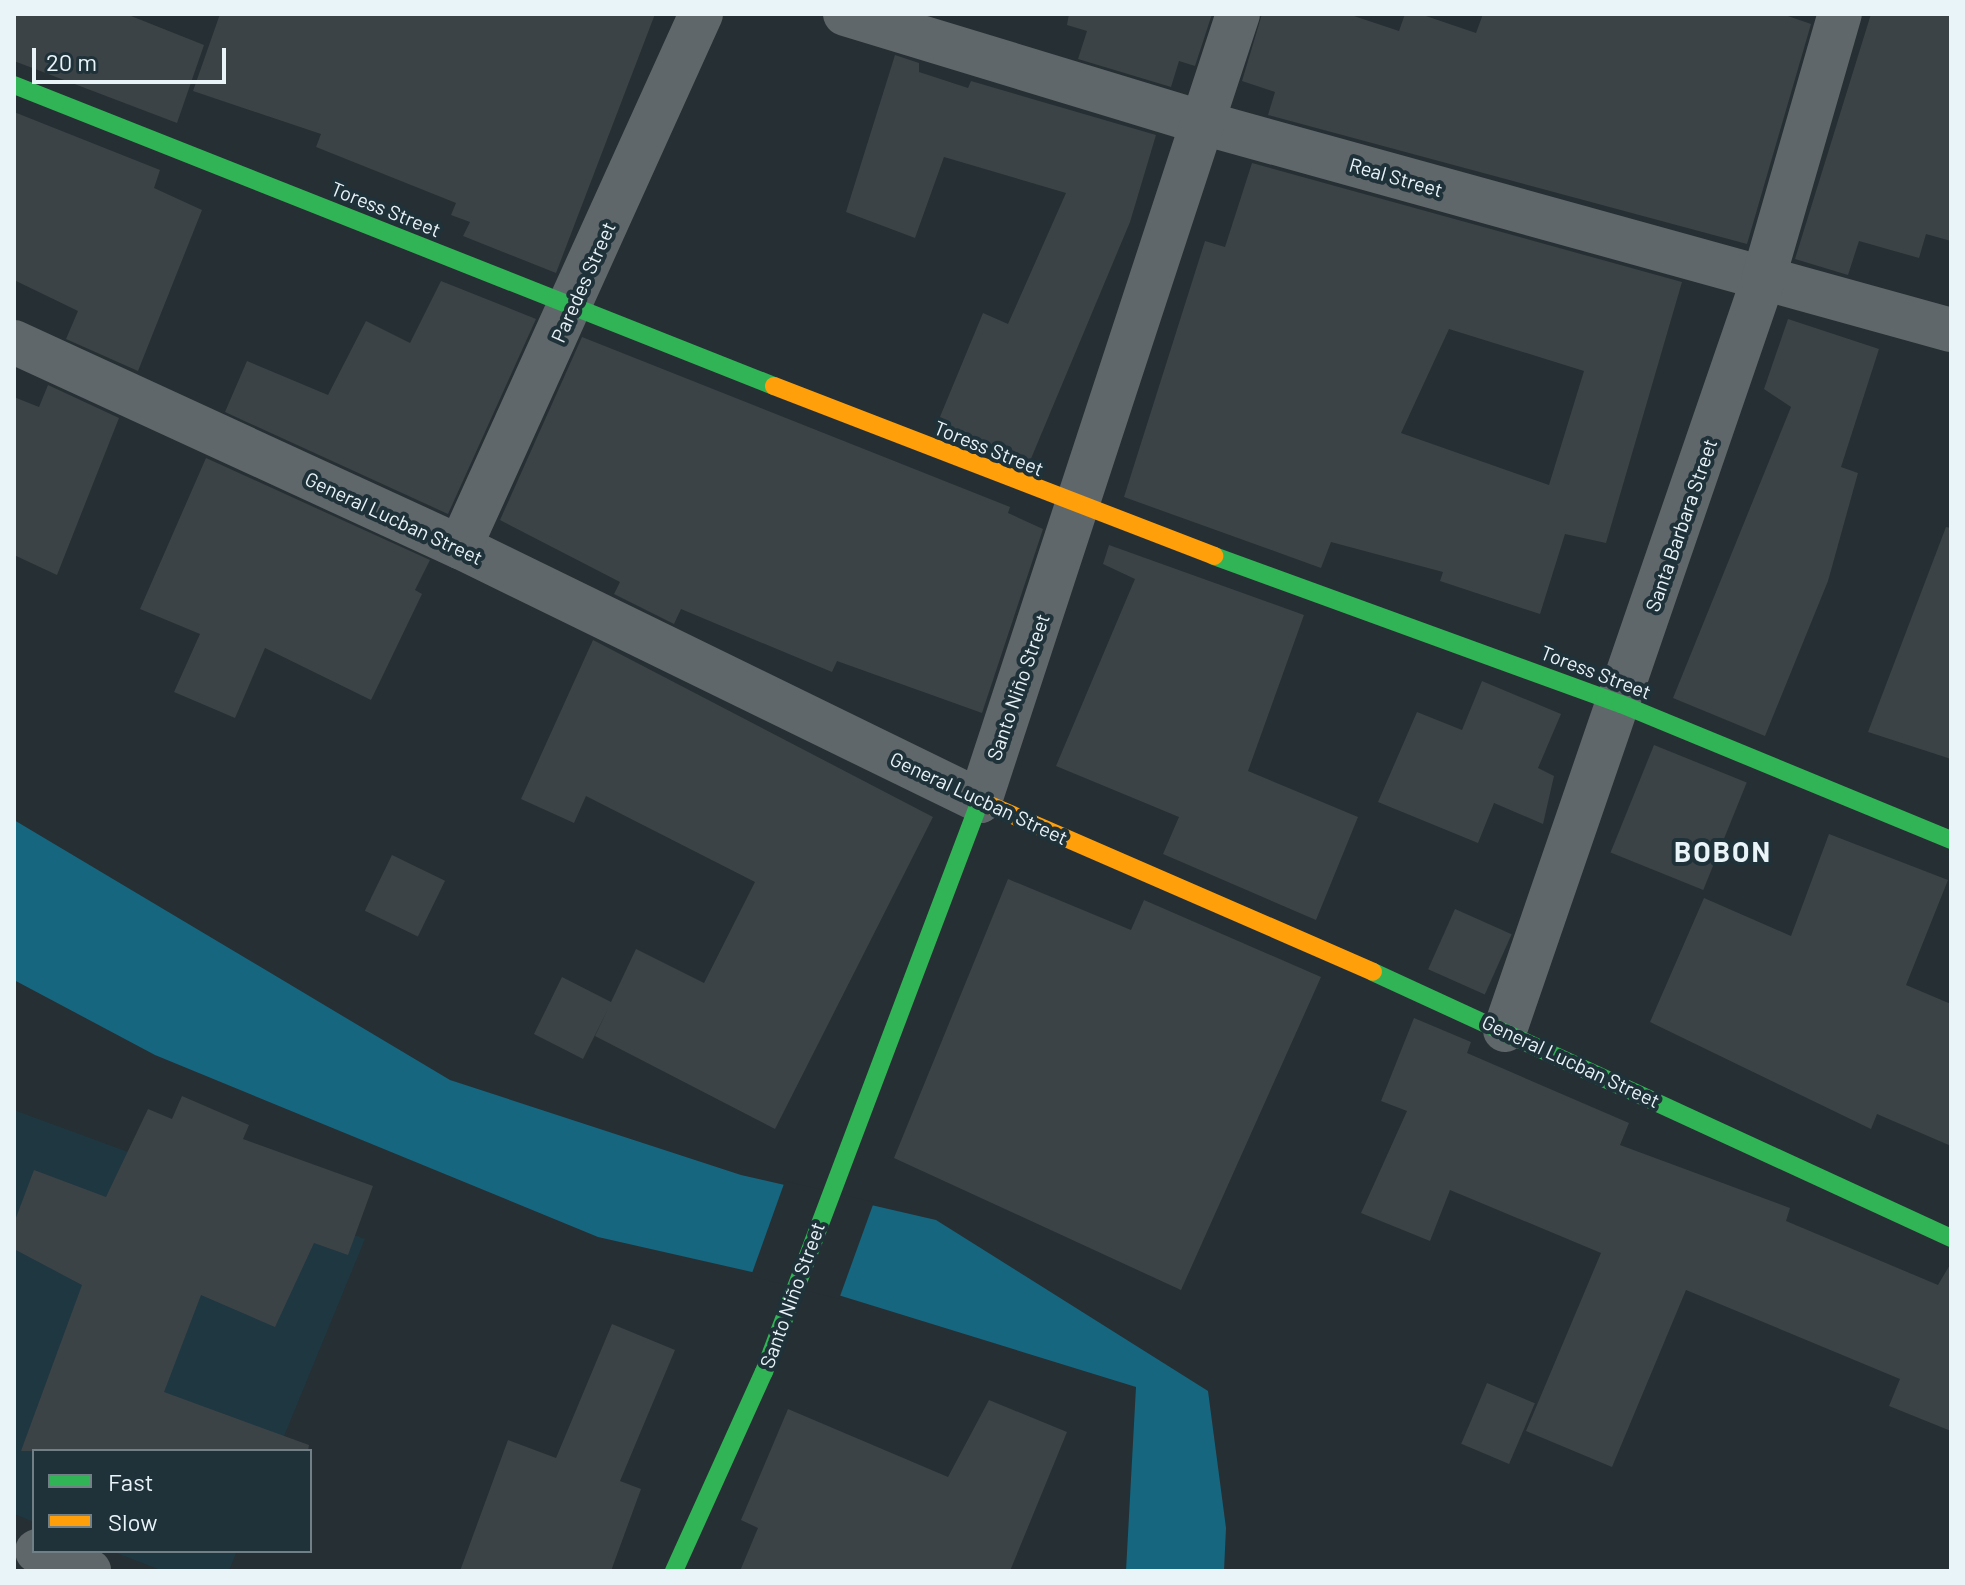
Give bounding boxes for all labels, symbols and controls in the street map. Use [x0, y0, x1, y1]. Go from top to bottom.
scale bar [36, 32, 230, 82]
text: 20 m [46, 47, 97, 76]
street label: Real Street [1346, 152, 1446, 202]
street label: Toress Street [328, 176, 444, 242]
street label: Paredes Street [546, 218, 620, 346]
street label: Toress Street [931, 415, 1047, 481]
street label: Santa Barbara Street [1640, 435, 1722, 615]
street label: General Lucban Street [301, 466, 487, 570]
street label: Santo Niño Street [982, 611, 1054, 763]
street label: Toress Street [1538, 640, 1654, 704]
street label: General Lucban Street [886, 746, 1072, 850]
district label: BOBON [1674, 834, 1772, 868]
street label: General Lucban Street [1478, 1009, 1664, 1113]
street label: Santo Niño Street [754, 1219, 830, 1371]
legend [32, 1449, 312, 1553]
text: Fast [108, 1467, 153, 1496]
text: Slow [108, 1507, 157, 1536]

